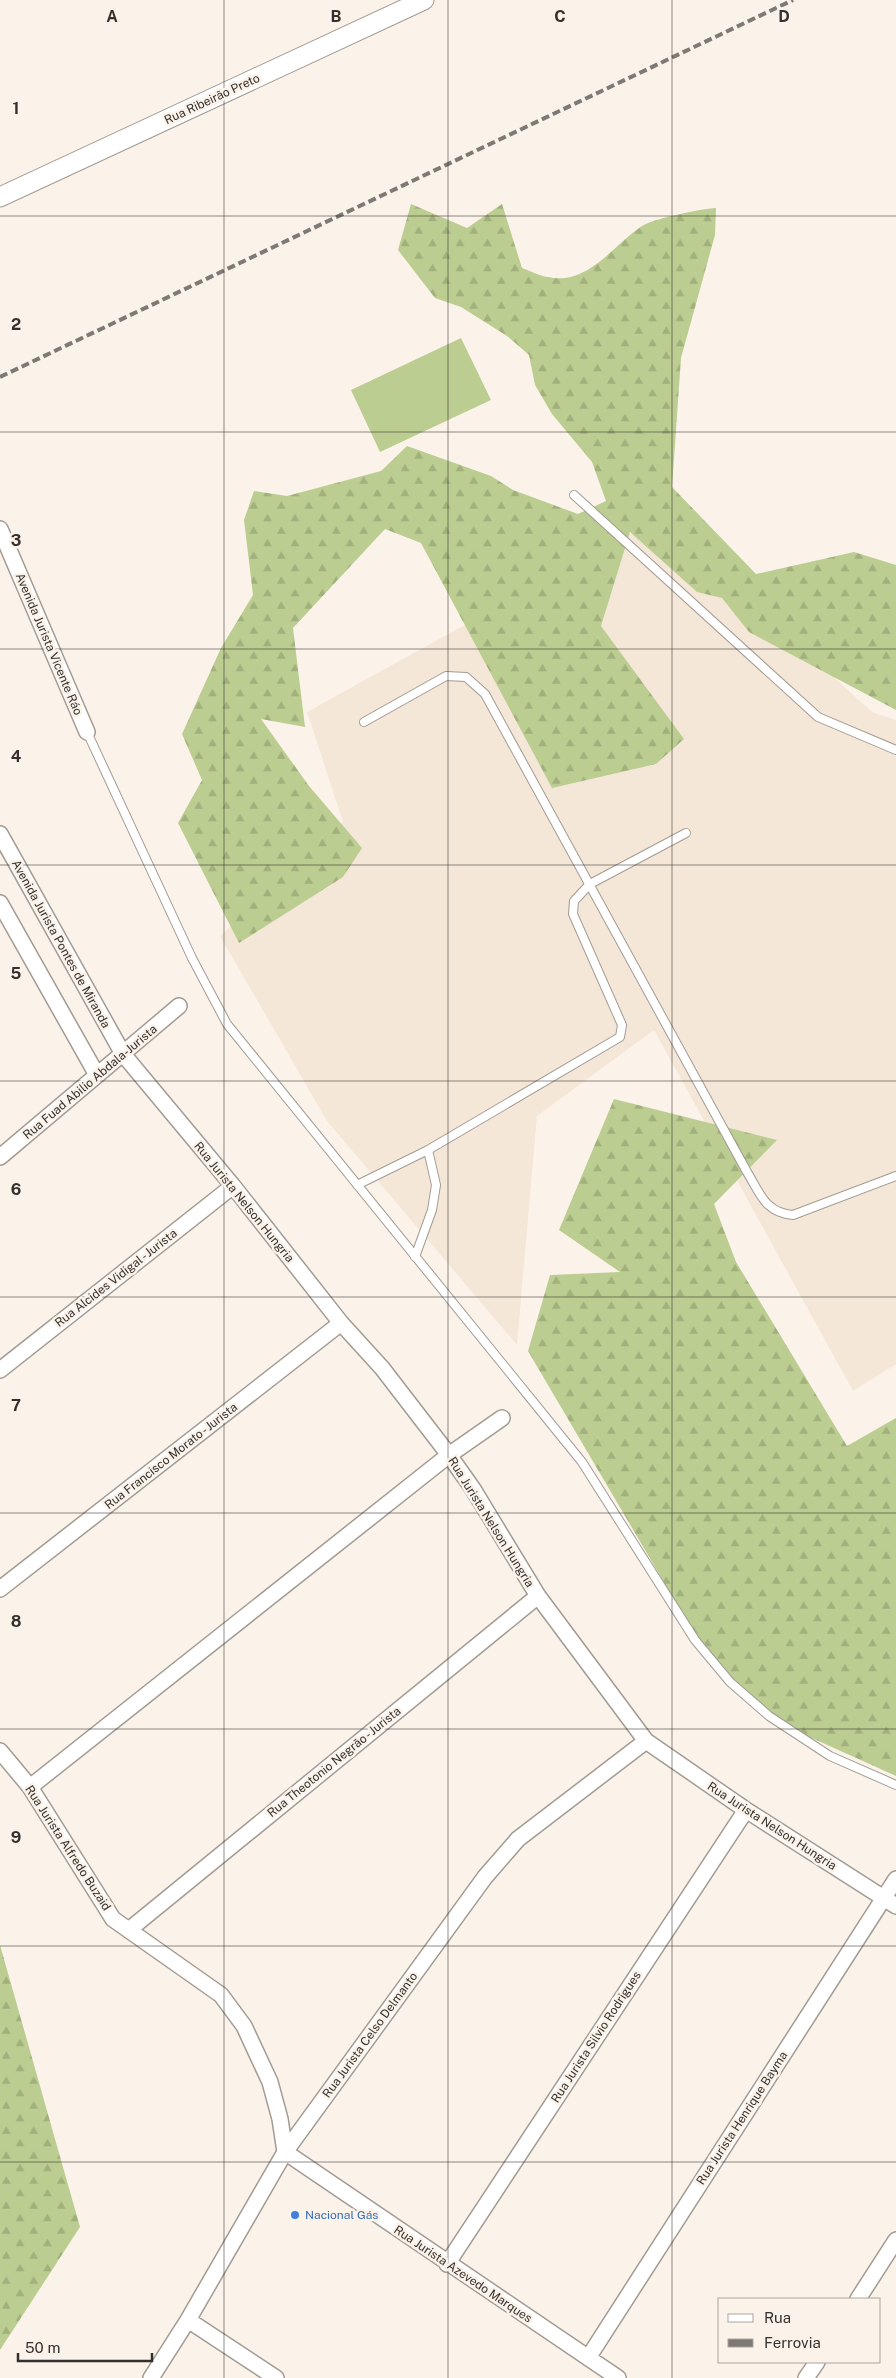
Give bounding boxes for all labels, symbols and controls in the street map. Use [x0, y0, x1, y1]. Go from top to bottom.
text: A [106, 7, 118, 26]
text: B [331, 7, 342, 26]
text: C [554, 7, 566, 26]
text: D [778, 7, 790, 26]
street label: Rua Ribeirão Preto [162, 71, 262, 127]
text: 1 [13, 99, 19, 118]
text: 2 [11, 315, 21, 334]
text: 3 [11, 531, 21, 550]
street label: Avenida Jurista Vicente Ráo [13, 571, 85, 717]
text: 4 [11, 747, 22, 766]
street label: Avenida Jurista Pontes de Miranda [9, 858, 113, 1030]
text: 5 [11, 964, 22, 983]
street label: Rua Fuad Abilio Abdala-Jurista [20, 1022, 160, 1142]
street label: Rua Jurista Nelson Hungria [191, 1139, 297, 1265]
text: 6 [11, 1180, 21, 1199]
street label: Rua Alcides Vidigal - Jurista [52, 1226, 180, 1330]
text: 7 [11, 1396, 21, 1415]
street label: Rua Francisco Morato - Jurista [102, 1400, 240, 1512]
street label: Rua Jurista Nelson Hungria [445, 1454, 537, 1590]
text: 8 [11, 1612, 22, 1631]
street label: Rua Theotonio Negrão - Jurista [265, 1704, 403, 1820]
street label: Rua Jurista Nelson Hungria [705, 1779, 839, 1873]
street label: Rua Jurista Alfredo Buzaid [22, 1783, 114, 1913]
text: 9 [11, 1828, 21, 1847]
street label: Rua Jurista Celso Delmanto [320, 1969, 420, 2101]
street label: Rua Jurista Silvio Rodrigues [548, 1969, 644, 2105]
street label: Rua Jurista Henrique Bayma [694, 2049, 790, 2187]
place label: Nacional Gás [305, 2208, 378, 2222]
marker: Nacional Gás [289, 2209, 301, 2221]
street label: Rua Jurista Azevedo Marques [391, 2223, 535, 2325]
legend [718, 2298, 881, 2363]
text: Rua [764, 2309, 791, 2326]
scale bar [18, 2330, 151, 2362]
text: Ferrovia [764, 2334, 821, 2351]
text: 50 m [25, 2339, 60, 2356]

